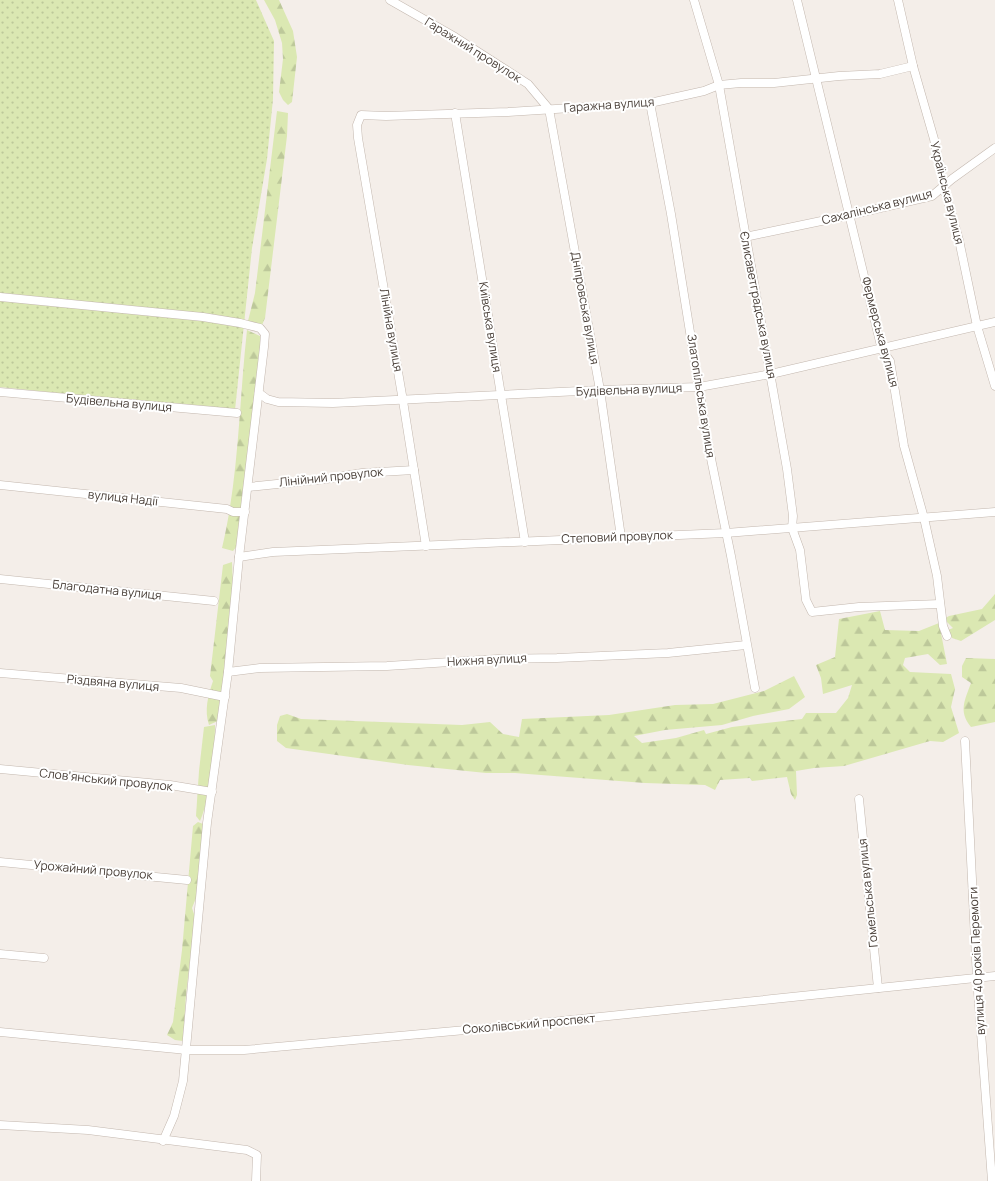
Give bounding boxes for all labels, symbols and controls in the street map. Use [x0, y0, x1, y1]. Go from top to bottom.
street label: Гаражний провулок [422, 13, 526, 87]
street label: Гаражна вулиця [563, 93, 655, 116]
street label: Українська вулиця [926, 140, 968, 246]
street label: Сахалінська вулиця [820, 185, 934, 228]
street label: Єлисаветградська вулиця [736, 230, 781, 380]
street label: Дніпровська вулиця [567, 250, 604, 366]
street label: Фермерська вулиця [858, 275, 903, 389]
street label: Київська вулиця [475, 280, 506, 373]
street label: Лінійна вулиця [376, 287, 407, 373]
street label: Златопільська вулиця [683, 333, 720, 459]
street label: Будівельна вулиця [576, 379, 682, 400]
street label: Будівельна вулиця [65, 389, 173, 416]
street label: Лінійний провулок [278, 462, 385, 490]
street label: вулиця Надії [87, 485, 160, 510]
street label: Степовий провулок [561, 526, 674, 547]
street label: Благодатна вулиця [52, 575, 163, 604]
street label: Нижня вулиця [447, 649, 527, 670]
street label: Різдвяна вулиця [66, 670, 160, 695]
street label: Словʼянський провулок [39, 764, 175, 795]
street label: Гомельська вулиця [853, 838, 882, 948]
street label: Урожайний провулок [33, 856, 154, 883]
street label: вулиця 40 років Перемоги [964, 887, 989, 1036]
street label: Соколівський проспект [462, 1009, 596, 1038]

